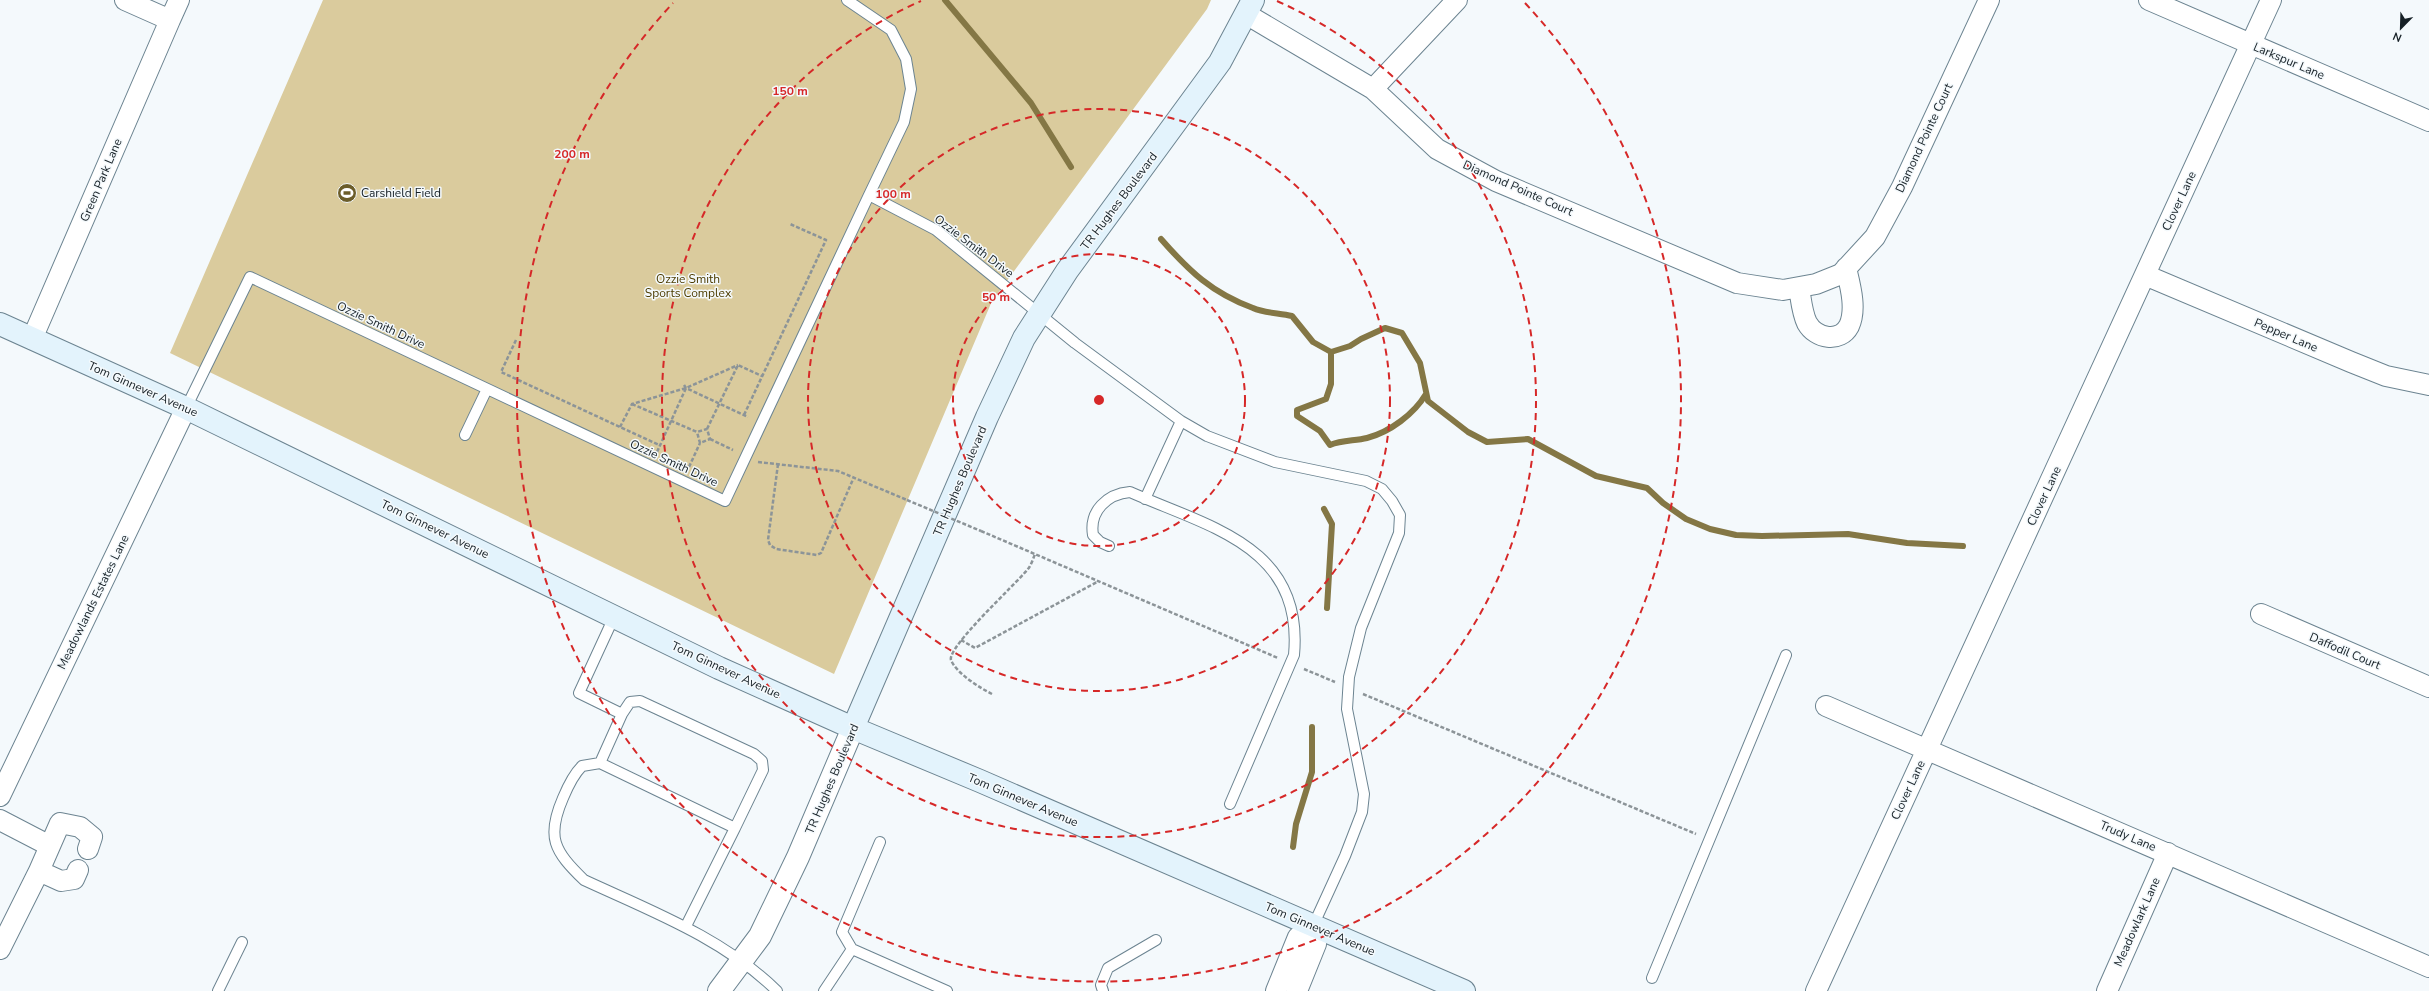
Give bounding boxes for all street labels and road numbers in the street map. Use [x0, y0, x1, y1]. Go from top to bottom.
street label: Larkspur Lane [2251, 39, 2327, 83]
street label: Diamond Pointe Court [1892, 80, 1957, 195]
street label: Green Park Lane [76, 136, 126, 224]
street label: TR Hughes Boulevard [1077, 149, 1161, 253]
street label: Diamond Pointe Court [1460, 156, 1576, 220]
street label: Clover Lane [2158, 169, 2200, 233]
street label: Ozzie Smith Drive [931, 211, 1017, 281]
street label: Ozzie Smith Drive [334, 298, 428, 352]
street label: Pepper Lane [2252, 314, 2320, 356]
street label: Tom Ginnever Avenue [86, 358, 200, 420]
street label: TR Hughes Boulevard [930, 423, 990, 539]
street label: Ozzie Smith Drive [627, 436, 721, 490]
street label: Clover Lane [2023, 464, 2065, 528]
street label: Tom Ginnever Avenue [378, 496, 492, 562]
street label: Meadowlands Estates Lane [53, 532, 133, 672]
street label: Daffodil Court [2307, 629, 2384, 673]
street label: Tom Ginnever Avenue [669, 638, 783, 702]
street label: TR Hughes Boulevard [802, 721, 862, 837]
street label: Clover Lane [1887, 758, 1929, 822]
street label: Tom Ginnever Avenue [965, 769, 1081, 831]
street label: Trudy Lane [2097, 817, 2159, 855]
street label: Meadowlark Lane [2110, 875, 2164, 969]
street label: Tom Ginnever Avenue [1262, 898, 1378, 960]

